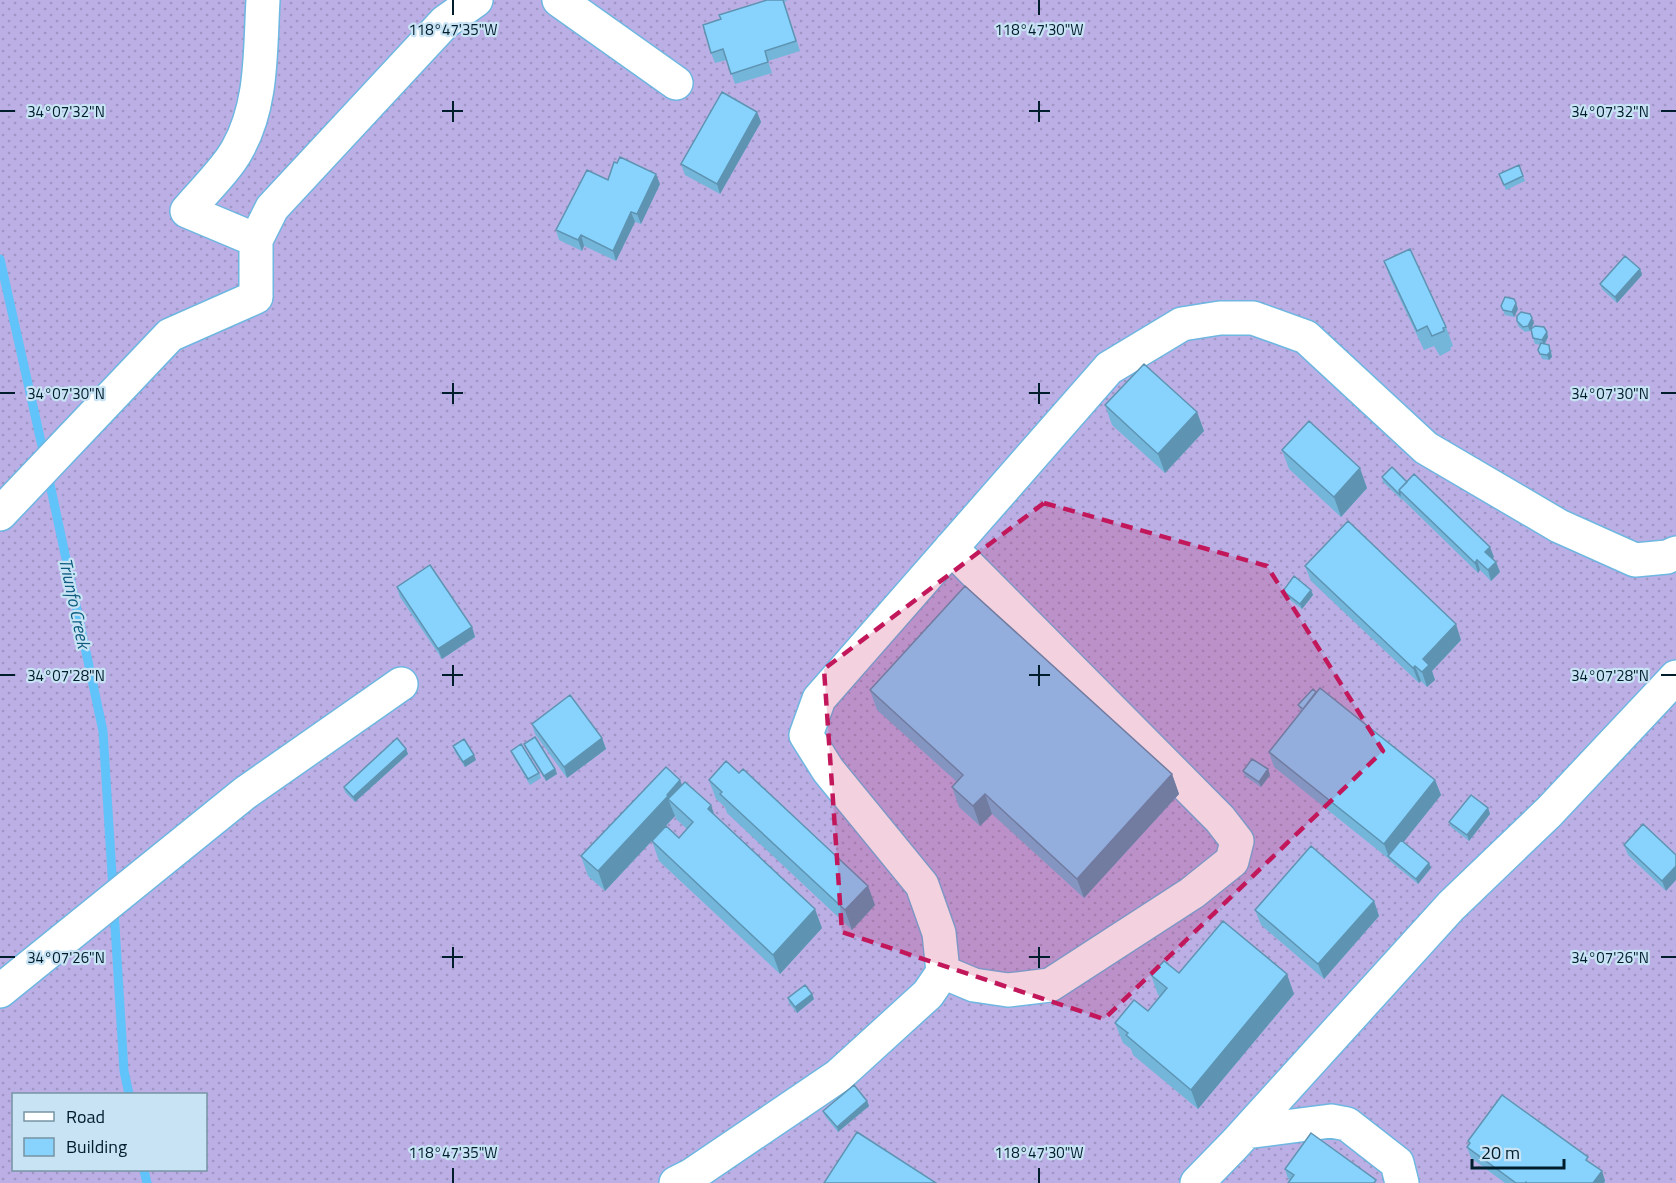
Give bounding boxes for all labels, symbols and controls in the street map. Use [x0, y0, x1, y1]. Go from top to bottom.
text: 118°47'35"W [408, 18, 498, 41]
text: 118°47'30"W [994, 18, 1084, 41]
text: 34°07'32"N [27, 100, 105, 123]
text: 34°07'32"N [1571, 100, 1649, 123]
text: 34°07'30"N [27, 382, 105, 405]
text: 34°07'30"N [1571, 382, 1649, 405]
water label: Triunfo Creek [52, 555, 98, 653]
text: 34°07'28"N [27, 664, 105, 687]
text: 34°07'28"N [1571, 664, 1649, 687]
text: 34°07'26"N [27, 946, 105, 969]
text: 34°07'26"N [1571, 946, 1649, 969]
legend [12, 1093, 207, 1171]
text: Road [66, 1103, 105, 1130]
scale bar [1472, 1132, 1564, 1170]
text: Building [66, 1133, 127, 1160]
text: 20 m [1481, 1139, 1520, 1166]
text: 118°47'35"W [408, 1141, 498, 1164]
text: 118°47'30"W [994, 1141, 1084, 1164]

